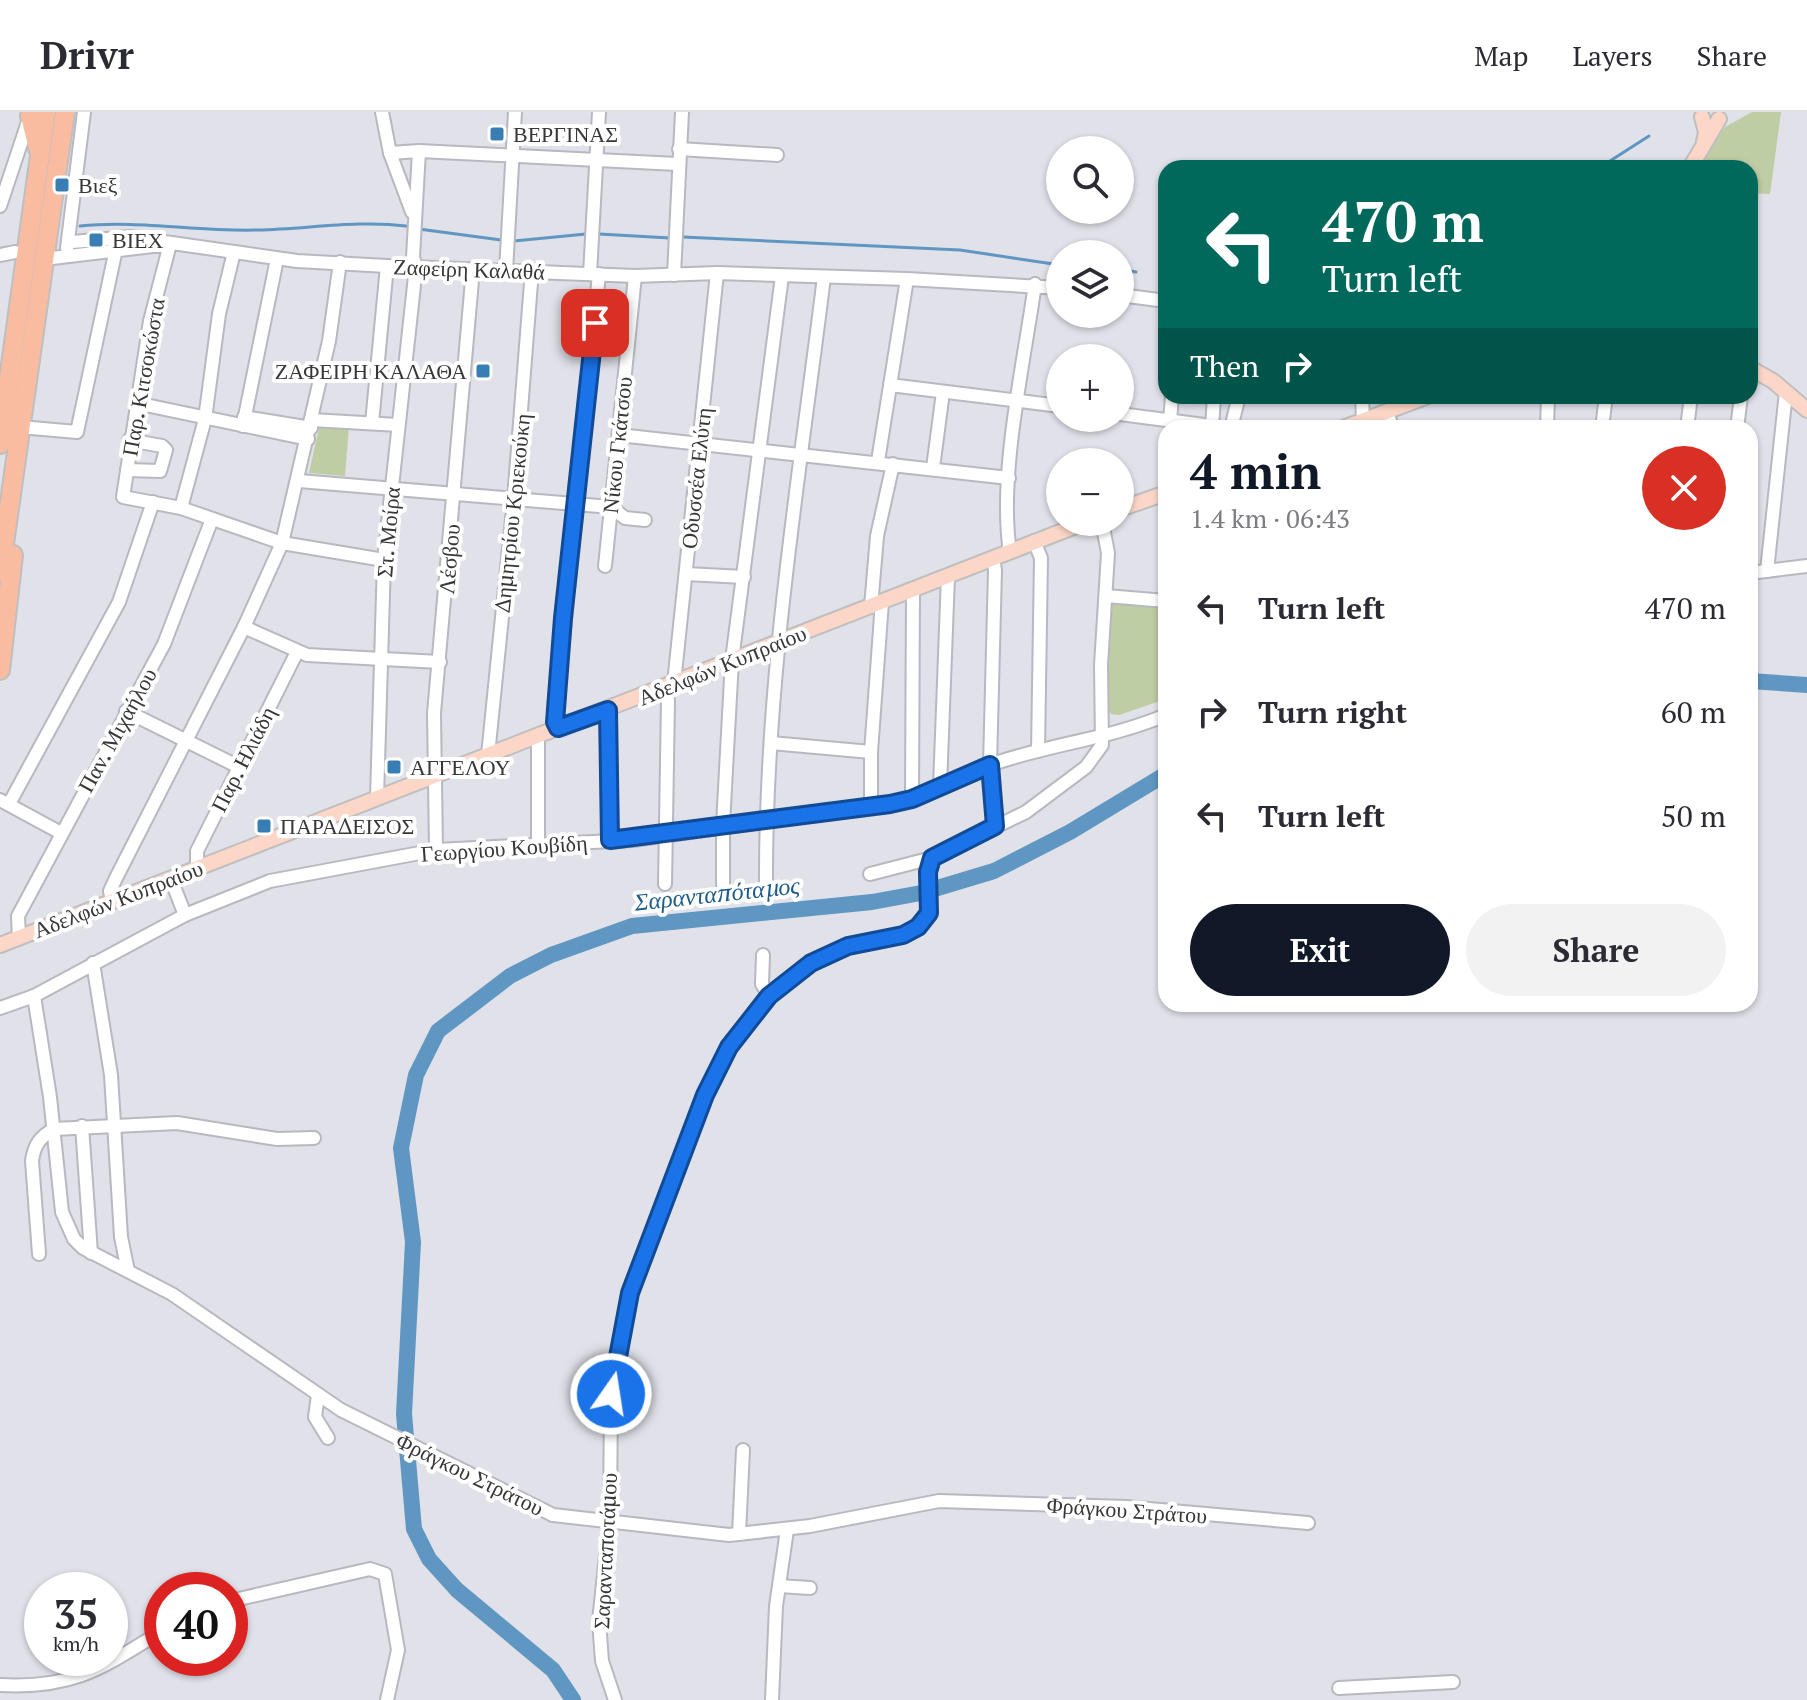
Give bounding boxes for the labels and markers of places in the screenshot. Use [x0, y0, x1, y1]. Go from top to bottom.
place label: ΒΕΡΓΙΝΑΣ [513, 119, 618, 148]
marker: ΒΕΡΓΙΝΑΣ [488, 125, 506, 143]
place label: Βιεξ [78, 170, 118, 199]
marker: Βιεξ [53, 176, 71, 194]
place label: ΒΙΕΧ [112, 225, 163, 254]
marker: ΒΙΕΧ [87, 231, 105, 249]
pin [561, 289, 629, 357]
place label: ΖΑΦΕΙΡΗ ΚΑΛΑΘΑ [275, 356, 467, 385]
marker: ΖΑΦΕΙΡΗ ΚΑΛΑΘΑ [474, 362, 492, 380]
place label: ΑΓΓΕΛΟΥ [410, 752, 511, 781]
marker: ΑΓΓΕΛΟΥ [385, 758, 403, 776]
place label: ΠΑΡΑΔΕΙΣΟΣ [280, 811, 414, 840]
marker: ΠΑΡΑΔΕΙΣΟΣ [255, 817, 273, 835]

